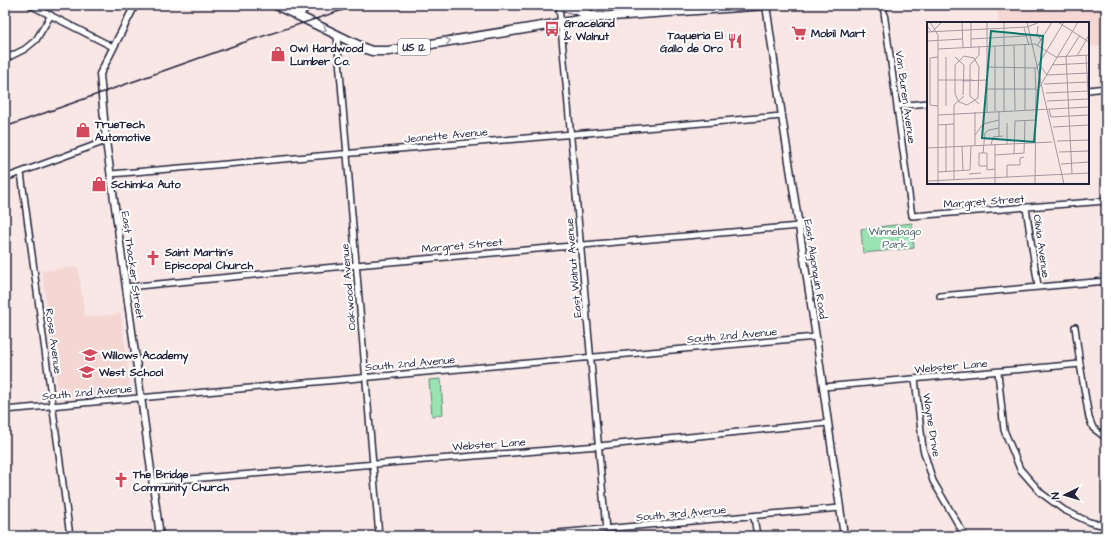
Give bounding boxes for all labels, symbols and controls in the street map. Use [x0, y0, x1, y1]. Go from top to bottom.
place label: Graceland & Walnut [563, 16, 615, 44]
bus stop icon: Graceland & Walnut [543, 20, 561, 38]
inset map [927, 22, 1089, 184]
one-way arrow [319, 24, 327, 32]
supermarket icon: Mobil Mart [790, 24, 808, 42]
place label: Mobil Mart [811, 26, 866, 41]
place label: Taqueria El Gallo de Oro [660, 28, 724, 56]
restaurant icon: Taqueria El Gallo de Oro [726, 32, 744, 50]
one-way arrow [445, 37, 451, 46]
road number: US 12 [398, 39, 430, 55]
place label: Owl Hardwood Lumber Co. [290, 41, 364, 69]
shop icon: Owl Hardwood Lumber Co. [269, 45, 287, 63]
street label: Van Buren Avenue [892, 50, 919, 144]
place label: TrueTech Automotive [94, 117, 151, 145]
shop icon: TrueTech Automotive [74, 121, 92, 139]
street label: Jeanette Avenue [404, 124, 488, 147]
shop icon: Schimka Auto [90, 175, 108, 193]
place label: Schimka Auto [110, 177, 182, 192]
street label: Margret Street [943, 191, 1026, 213]
street label: East Thacker Street [118, 210, 148, 320]
street label: Olivia Avenue [1030, 213, 1053, 279]
street label: East Walnut Avenue [562, 218, 585, 318]
street label: East Algonquin Road [799, 218, 831, 320]
park label: Winnebago Park [869, 224, 922, 252]
street label: Margret Street [421, 234, 504, 258]
street label: Oakwood Avenue [337, 243, 360, 331]
place label: Saint Martin's Episcopal Church [164, 245, 254, 274]
church icon: Saint Martin's Episcopal Church [144, 249, 162, 267]
street label: Rose Avenue [42, 308, 66, 375]
street label: South 2nd Avenue [686, 324, 778, 347]
school or university icon: Willows Academy [81, 346, 99, 364]
place label: Willows Academy [101, 348, 189, 365]
street label: South 2nd Avenue [364, 352, 456, 375]
street label: Webster Lane [914, 356, 988, 377]
school or university icon: West School [78, 363, 96, 381]
place label: West School [98, 365, 164, 380]
street label: South 2nd Avenue [41, 381, 133, 404]
street label: Wayne Drive [918, 392, 944, 458]
street label: Webster Lane [452, 434, 526, 455]
place label: The Bridge Community Church [132, 467, 230, 497]
church icon: The Bridge Community Church [112, 471, 130, 489]
north arrow [1045, 475, 1085, 515]
text: N [1048, 492, 1063, 500]
street label: South 3rd Avenue [635, 502, 727, 525]

